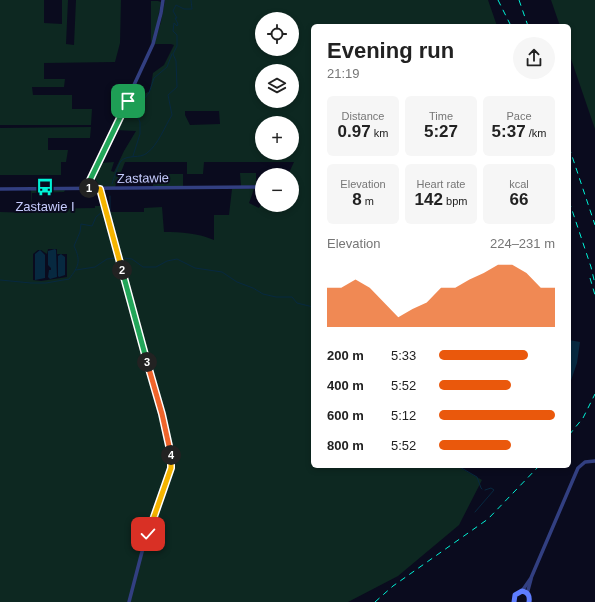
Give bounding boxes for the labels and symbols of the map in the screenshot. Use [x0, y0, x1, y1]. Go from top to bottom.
pin [111, 84, 145, 118]
street label: Zastawie [117, 170, 169, 186]
bus stop icon: Zastawie I [35, 177, 55, 197]
pin: 1 [79, 178, 99, 198]
place label: Zastawie I [15, 199, 75, 214]
pin: 2 [112, 260, 132, 280]
pin: 3 [137, 352, 157, 372]
pin: 4 [161, 445, 181, 465]
pin [131, 517, 165, 551]

